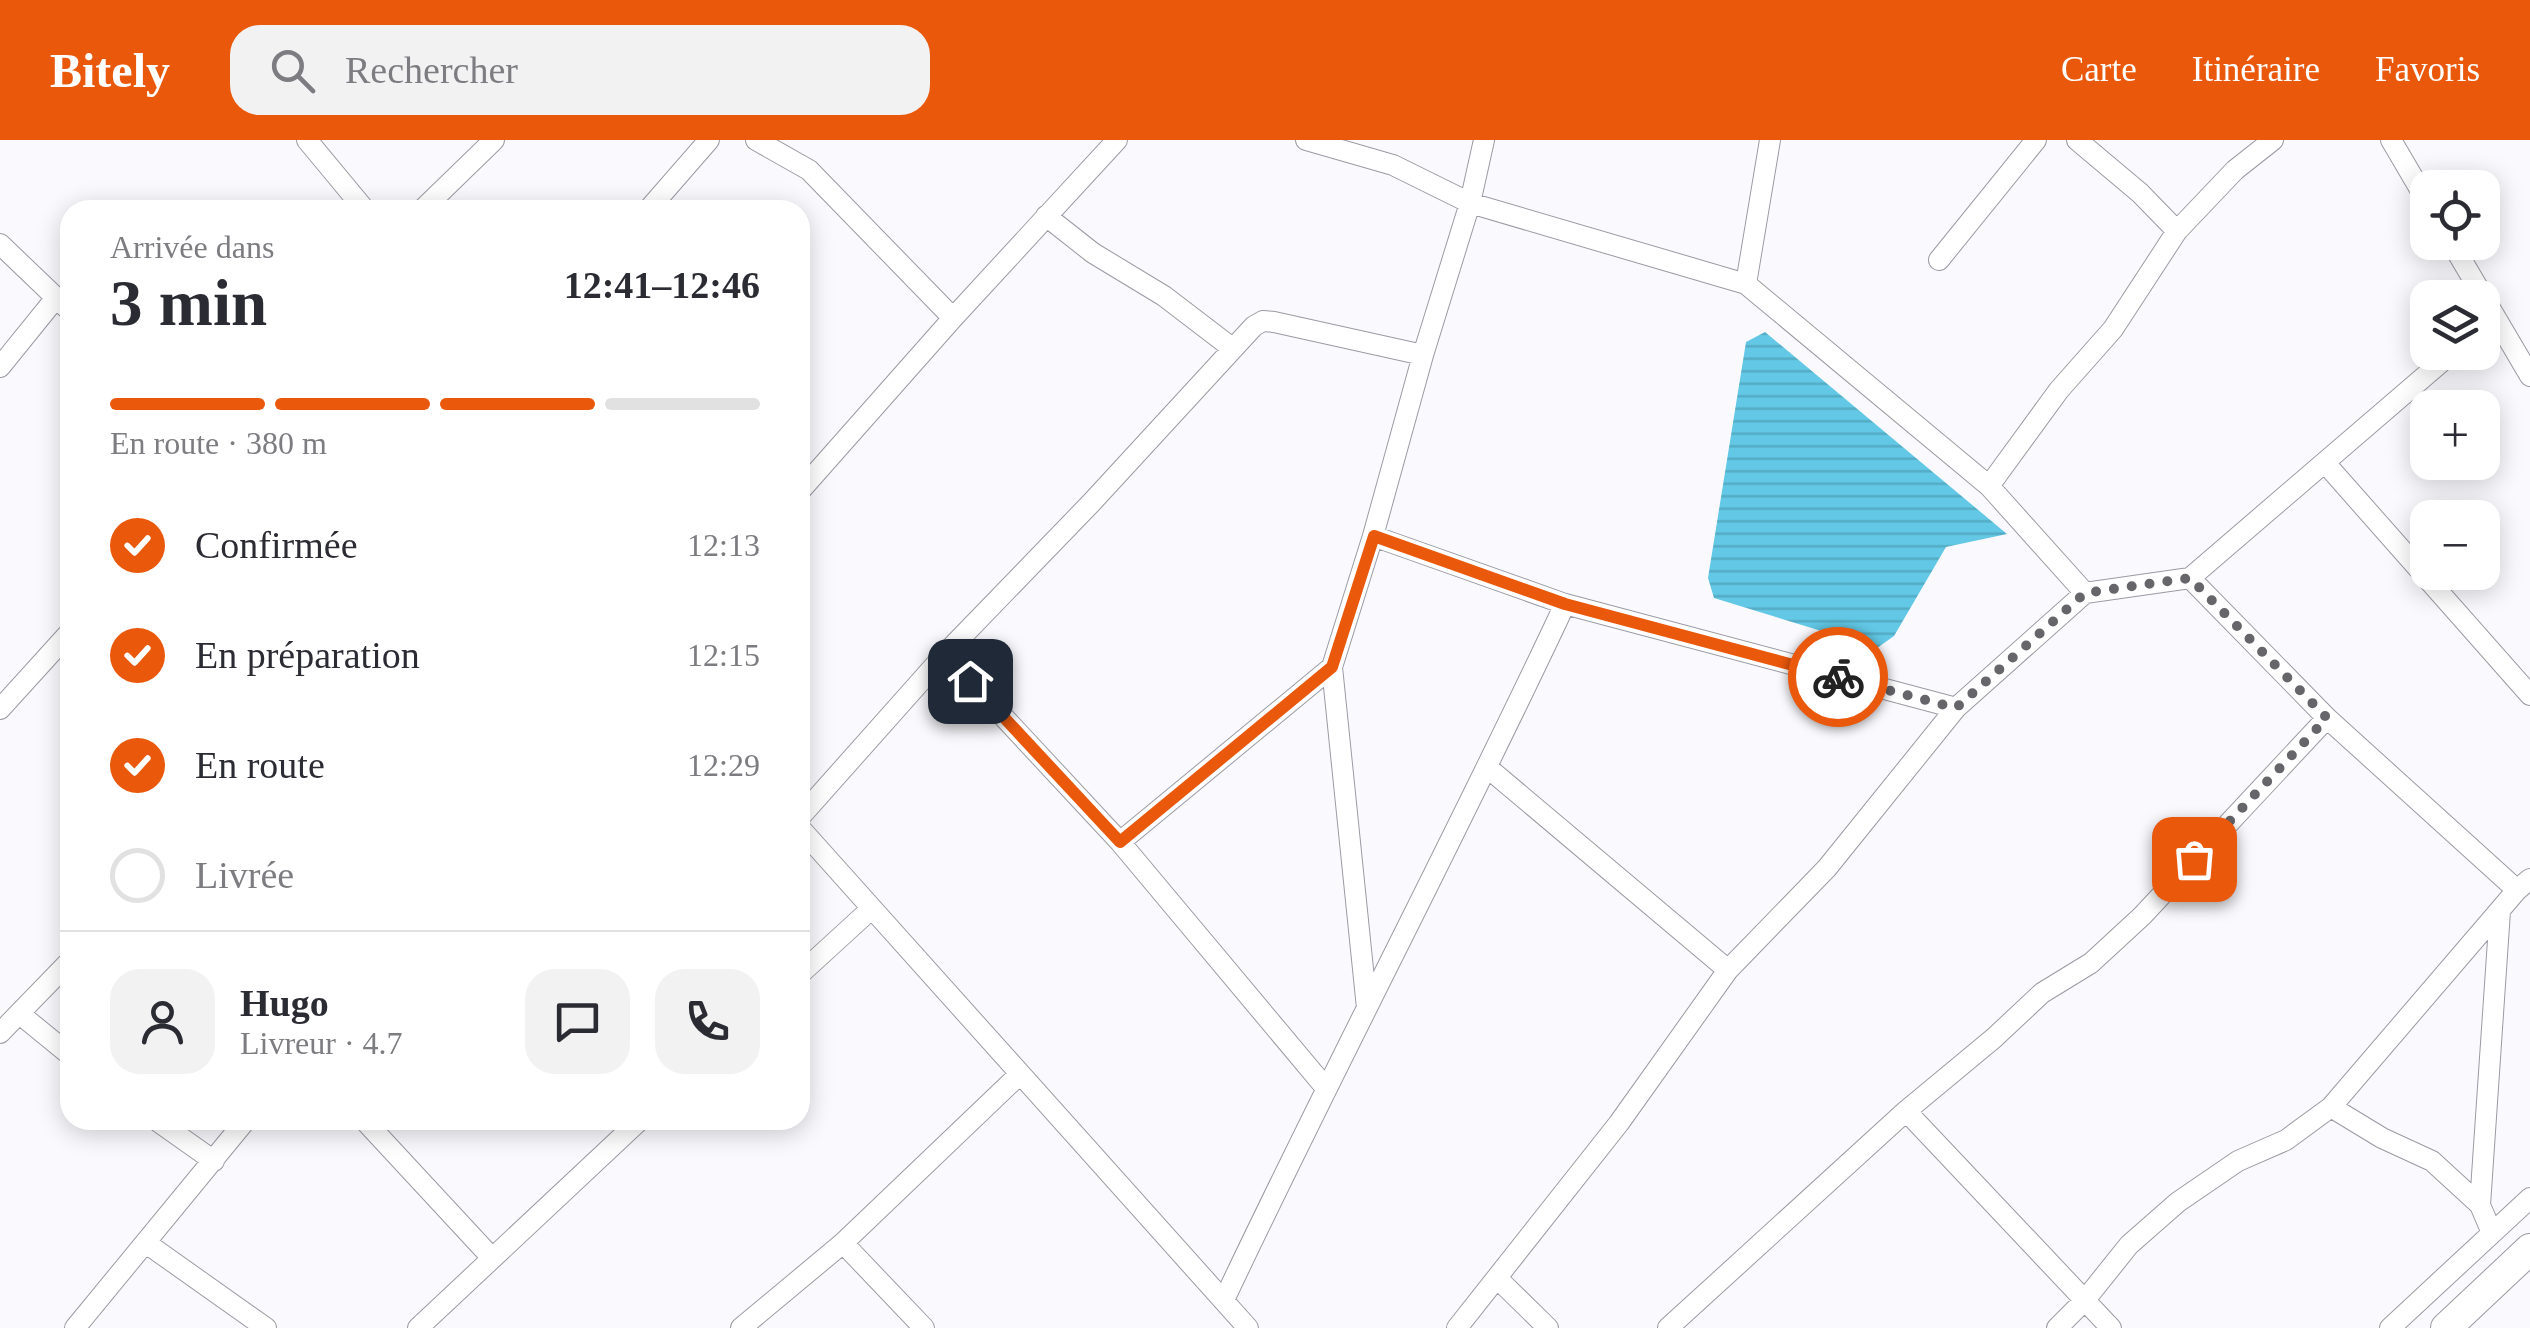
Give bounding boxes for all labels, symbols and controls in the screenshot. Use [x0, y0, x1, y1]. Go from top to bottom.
search box [230, 25, 930, 115]
icon: search [265, 43, 320, 98]
text: Bitely [50, 44, 170, 97]
text: Rechercher [345, 49, 518, 91]
text: Carte [2061, 50, 2137, 89]
text: Itinéraire [2192, 50, 2320, 89]
text: Favoris [2375, 50, 2480, 89]
map controls [2410, 170, 2500, 590]
button: locate [2410, 170, 2500, 260]
text: Arrivée dans [110, 229, 274, 265]
text: 12:41–12:46 [564, 264, 760, 306]
text: 3 min [110, 267, 267, 339]
button: layers [2410, 280, 2500, 370]
button: + [2410, 390, 2500, 480]
text: En route · 380 m [110, 425, 327, 461]
button: − [2410, 500, 2500, 590]
icon: check [110, 518, 165, 573]
text: Confirmée [195, 524, 358, 566]
text: 12:13 [687, 527, 760, 563]
courier [1788, 627, 1888, 727]
icon: check [110, 628, 165, 683]
text: En préparation [195, 634, 420, 676]
text: 12:15 [687, 637, 760, 673]
pin [928, 639, 1013, 724]
icon: bike [1811, 650, 1866, 705]
icon: home [943, 654, 998, 709]
icon: check [110, 738, 165, 793]
text: En route [195, 744, 325, 786]
text: 12:29 [687, 747, 760, 783]
pin [2152, 817, 2237, 902]
icon: bag [2167, 832, 2222, 887]
text: Livrée [195, 854, 294, 896]
button: person [110, 969, 215, 1074]
button: chat [525, 969, 630, 1074]
button: phone [655, 969, 760, 1074]
text: Hugo [240, 982, 329, 1024]
text: Livreur · 4.7 [240, 1025, 403, 1061]

